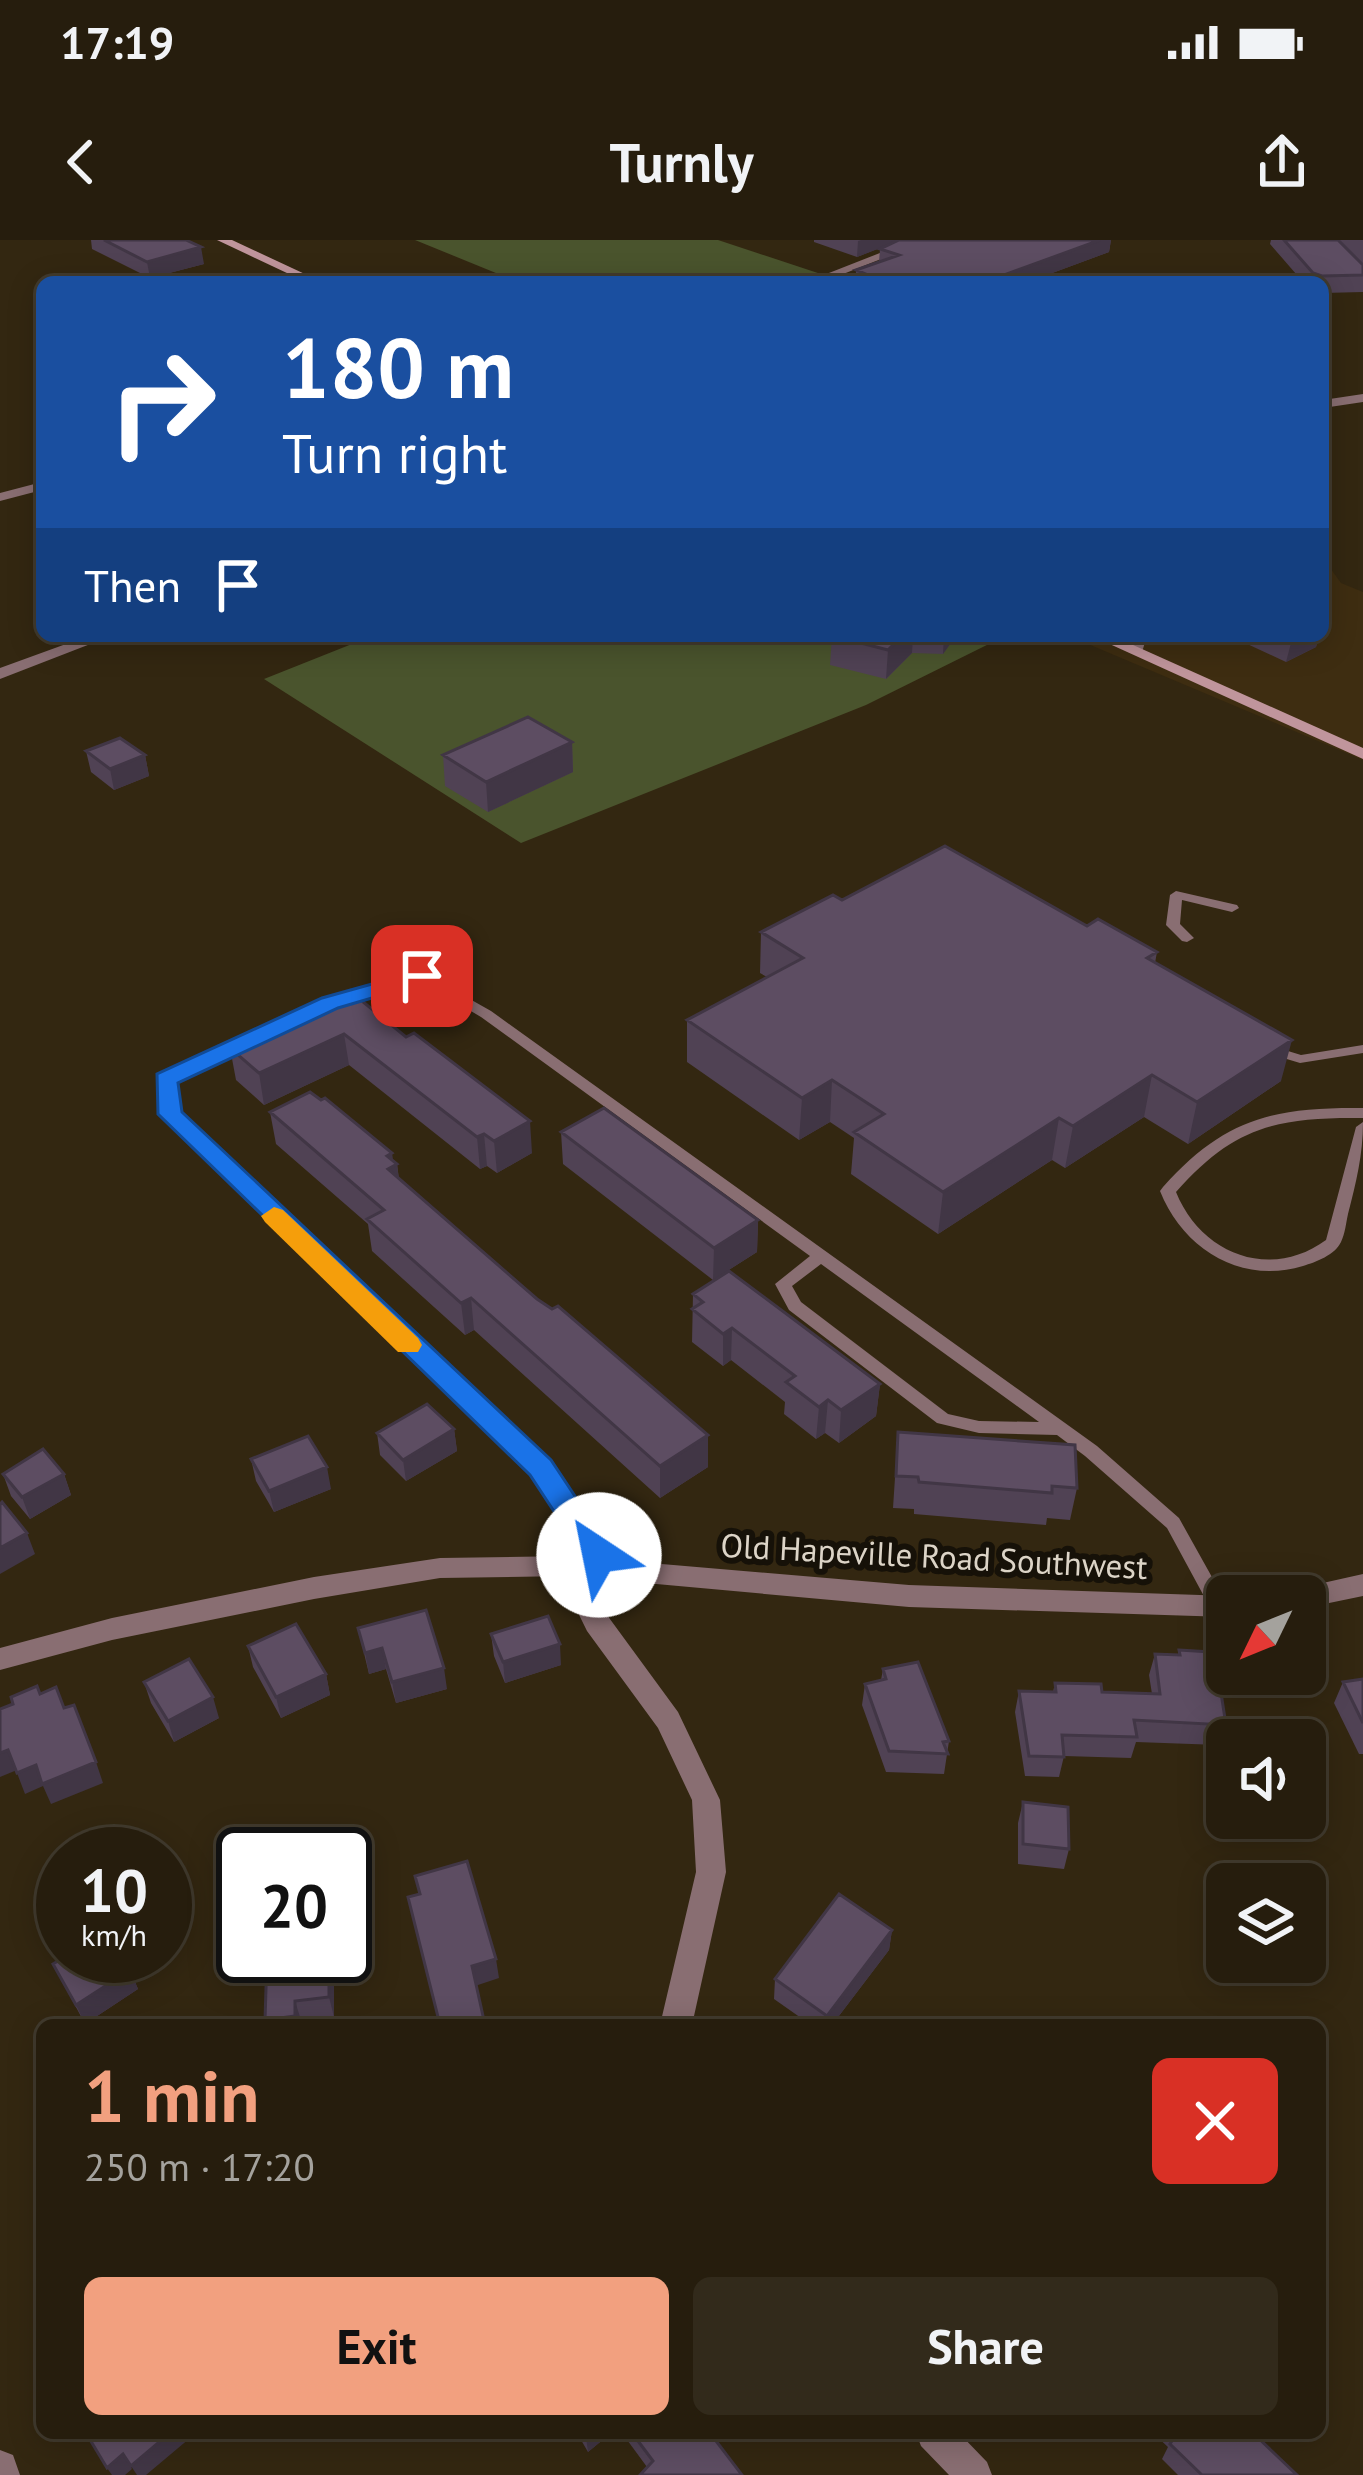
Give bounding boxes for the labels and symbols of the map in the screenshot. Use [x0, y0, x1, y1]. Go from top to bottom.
pin [371, 925, 473, 1027]
position arrow [536, 1492, 662, 1618]
street label: Old Hapeville Road Southwest [719, 1523, 1149, 1588]
north arrow [1206, 1575, 1326, 1695]
speed limit sign: 20 [216, 1827, 372, 1983]

